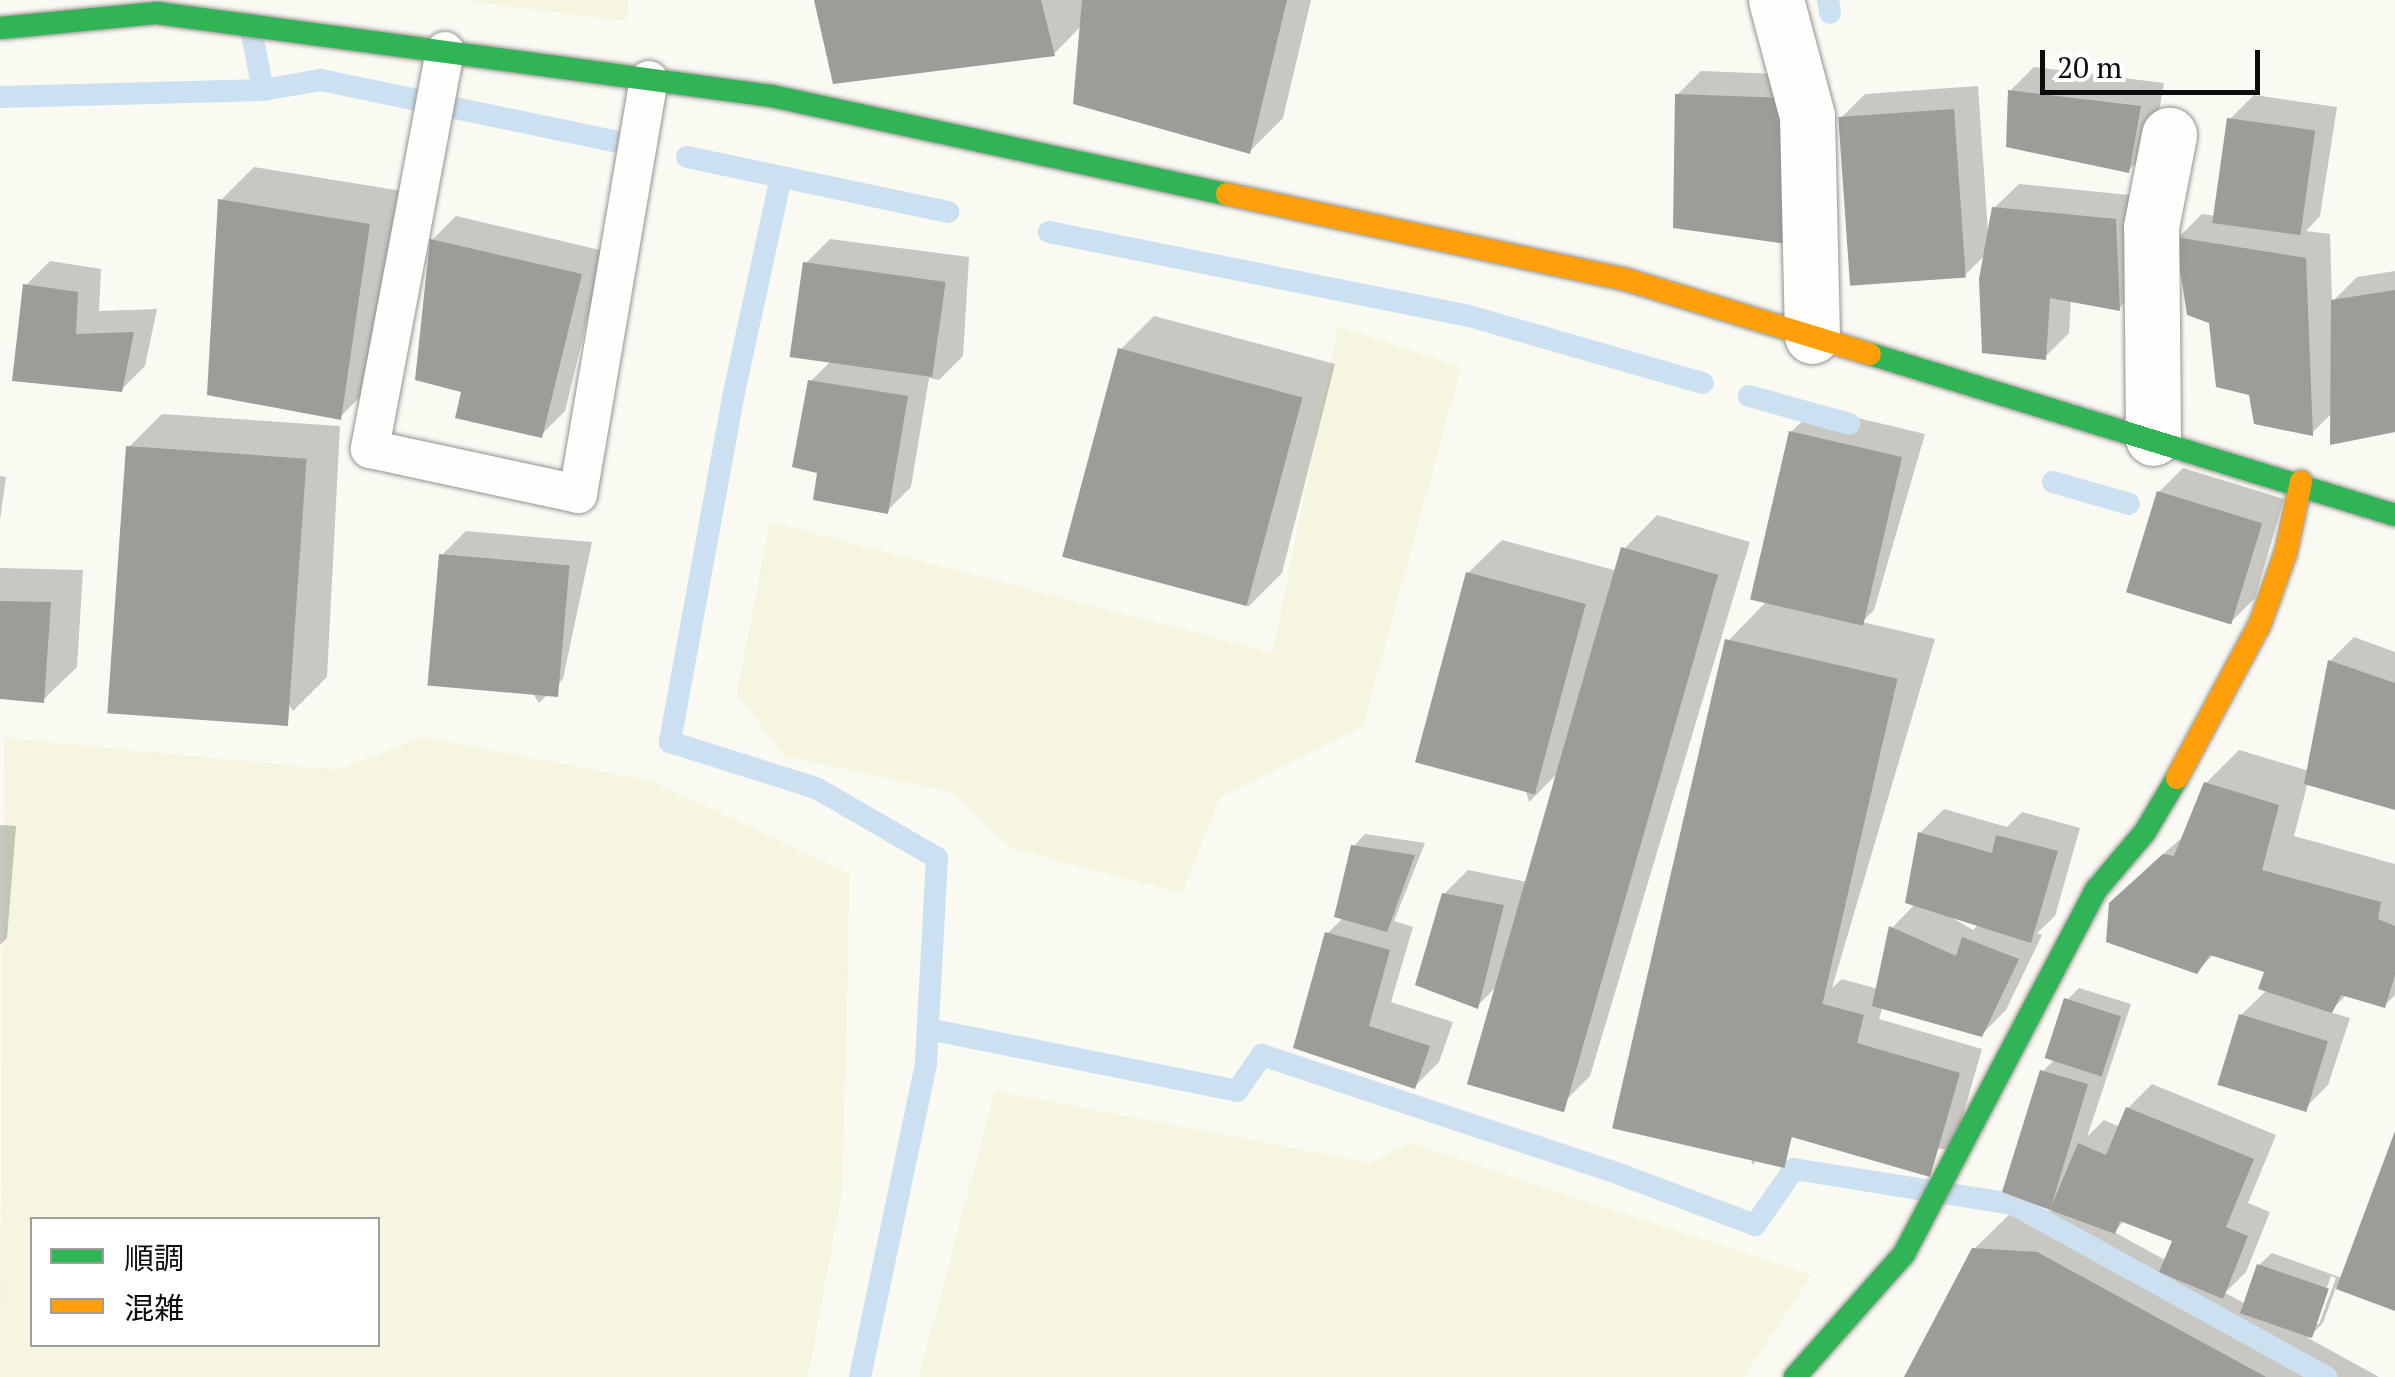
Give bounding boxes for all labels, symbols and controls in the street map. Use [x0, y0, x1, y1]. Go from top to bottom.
scale bar [2045, 30, 2265, 92]
text: 20 m [2057, 47, 2122, 87]
legend [30, 1217, 380, 1347]
text: 順調 [124, 1238, 184, 1278]
text: 混雑 [124, 1288, 184, 1328]

